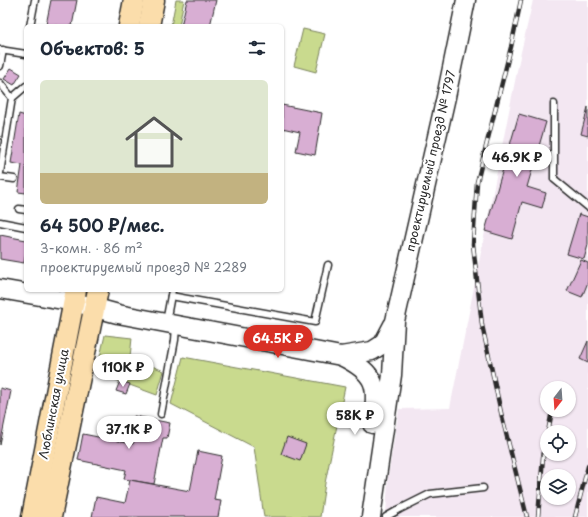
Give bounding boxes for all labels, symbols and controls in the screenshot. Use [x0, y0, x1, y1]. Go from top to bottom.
text: Объектов: 5 [40, 35, 145, 61]
icon: filters [246, 37, 268, 59]
street label: проектируемый проезд № 1797 [400, 68, 460, 253]
icon: home [118, 106, 190, 178]
pin: 46.9K ₽ [480, 144, 554, 178]
text: 46.9K ₽ [492, 147, 542, 166]
text: 64 500 ₽/мес. [40, 212, 165, 238]
text: 3-комн. · 86 m² [40, 238, 143, 257]
text: проектируемый проезд № 2289 [40, 257, 247, 276]
pin: 64.5K ₽ [241, 325, 315, 359]
text: 64.5K ₽ [253, 328, 303, 347]
street label: Люблинская улица [34, 347, 73, 460]
pin: 110K ₽ [90, 354, 156, 388]
text: 110K ₽ [102, 357, 144, 376]
north arrow [540, 381, 576, 417]
map controls [540, 381, 576, 505]
pin: 58K ₽ [327, 402, 383, 436]
text: 58K ₽ [336, 405, 374, 424]
pin: 37.1K ₽ [92, 416, 166, 450]
text: 37.1K ₽ [106, 419, 152, 438]
button: locate [540, 425, 576, 461]
button: layers [540, 469, 576, 505]

